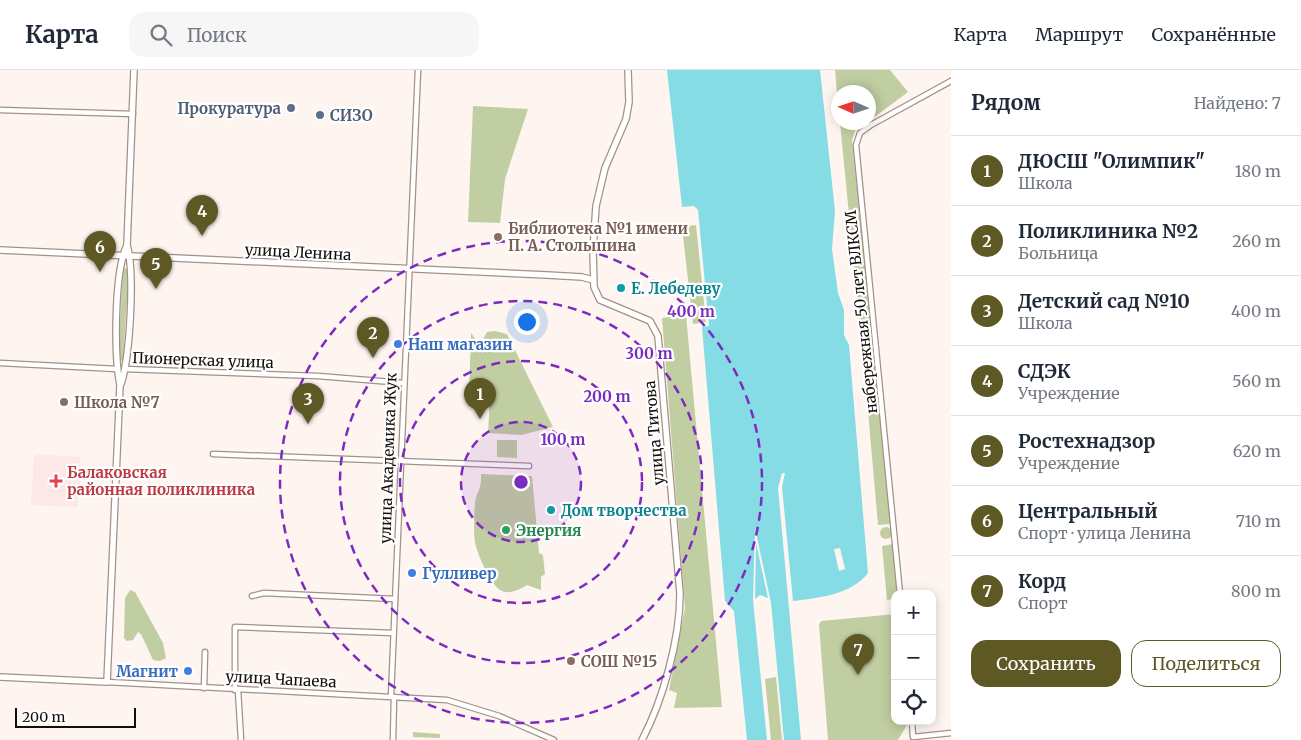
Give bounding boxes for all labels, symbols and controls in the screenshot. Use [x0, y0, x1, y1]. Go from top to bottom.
search box [129, 12, 479, 57]
text: Карта [25, 19, 99, 50]
icon: search [147, 21, 175, 49]
text: Поиск [187, 23, 247, 47]
text: Карта [954, 23, 1007, 46]
text: Маршрут [1035, 23, 1123, 46]
text: Сохранённые [1151, 23, 1276, 46]
north arrow [831, 85, 876, 130]
text: Рядом [971, 89, 1041, 116]
text: Найдено: 7 [1194, 93, 1281, 113]
place label: Прокуратура [178, 99, 282, 118]
marker: Прокуратура [285, 102, 297, 114]
place label: СИЗО [330, 106, 373, 125]
marker: СИЗО [314, 109, 326, 121]
text: ДЮСШ "Олимпик" [1018, 149, 1205, 173]
text: 1 [983, 161, 991, 181]
text: 180 m [1235, 161, 1281, 181]
text: Школа [1018, 173, 1073, 193]
pin: 4 [186, 195, 218, 236]
street label: набережная 50 лет ВЛКСМ [841, 209, 881, 415]
place label: Библиотека №1 имени П. А. Столыпина [508, 219, 688, 255]
text: Поликлиника №2 [1018, 219, 1198, 243]
pin: 6 [84, 231, 116, 272]
marker: Библиотека №1 имени П. А. Столыпина [492, 231, 504, 243]
text: 2 [982, 231, 992, 251]
text: 260 m [1232, 231, 1281, 251]
street label: улица Ленина [244, 240, 352, 264]
text: Больница [1018, 243, 1098, 263]
pin: 5 [140, 248, 172, 289]
place label: Е. Лебедеву [631, 279, 721, 298]
marker: Е. Лебедеву [615, 282, 627, 294]
text: Детский сад №10 [1018, 289, 1190, 313]
text: 3 [982, 301, 992, 321]
text: 400 m [1231, 301, 1281, 321]
text: 400 m [667, 302, 715, 321]
your location [514, 309, 540, 335]
text: Школа [1018, 313, 1073, 333]
pin: 2 [357, 317, 389, 358]
place label: Наш магазин [408, 335, 513, 354]
marker: Наш магазин [392, 338, 404, 350]
text: 300 m [625, 344, 673, 363]
street label: Пионерская улица [132, 348, 274, 372]
text: СДЭК [1018, 359, 1071, 383]
text: 4 [982, 371, 992, 391]
text: 560 m [1232, 371, 1281, 391]
street label: улица Академика Жук [376, 372, 400, 544]
pin: 1 [464, 378, 496, 419]
street label: улица Титова [640, 380, 668, 486]
pin: 3 [292, 383, 324, 424]
text: Учреждение [1018, 383, 1120, 403]
text: 200 m [583, 387, 631, 406]
place label: Школа №7 [74, 393, 160, 412]
marker: Школа №7 [58, 396, 70, 408]
text: Ростехнадзор [1018, 429, 1155, 453]
text: 100 m [541, 430, 585, 449]
text: 5 [982, 441, 992, 461]
text: 620 m [1233, 441, 1281, 461]
text: Учреждение [1018, 453, 1120, 473]
place label: Балаковская районная поликлиника [67, 463, 256, 499]
centre of rings [512, 473, 530, 491]
marker: Балаковская районная поликлиника [49, 474, 63, 488]
text: Центральный [1018, 499, 1158, 523]
place label: Дом творчества [561, 501, 687, 520]
marker: Дом творчества [545, 504, 557, 516]
text: 6 [982, 511, 992, 531]
text: 710 m [1236, 511, 1281, 531]
place label: Энергия [516, 521, 582, 540]
text: Спорт · улица Ленина [1018, 523, 1191, 543]
marker: Энергия [500, 524, 512, 536]
place label: Гулливер [422, 564, 497, 583]
marker: Гулливер [406, 567, 418, 579]
text: Корд [1018, 569, 1067, 593]
text: 7 [982, 581, 992, 601]
text: 800 m [1231, 581, 1281, 601]
map controls [891, 590, 936, 725]
button: + [891, 590, 936, 635]
text: Спорт [1018, 593, 1068, 613]
pin: 7 [842, 634, 874, 675]
button: − [891, 635, 936, 680]
button: Сохранить [971, 640, 1121, 687]
button: Поделиться [1131, 640, 1281, 687]
place label: СОШ №15 [581, 652, 657, 671]
marker: СОШ №15 [565, 655, 577, 667]
place label: Магнит [116, 662, 178, 681]
marker: Магнит [182, 665, 194, 677]
street label: улица Чапаева [225, 667, 337, 691]
button: locate [891, 680, 936, 725]
scale bar [15, 705, 136, 728]
text: 200 m [22, 708, 65, 726]

